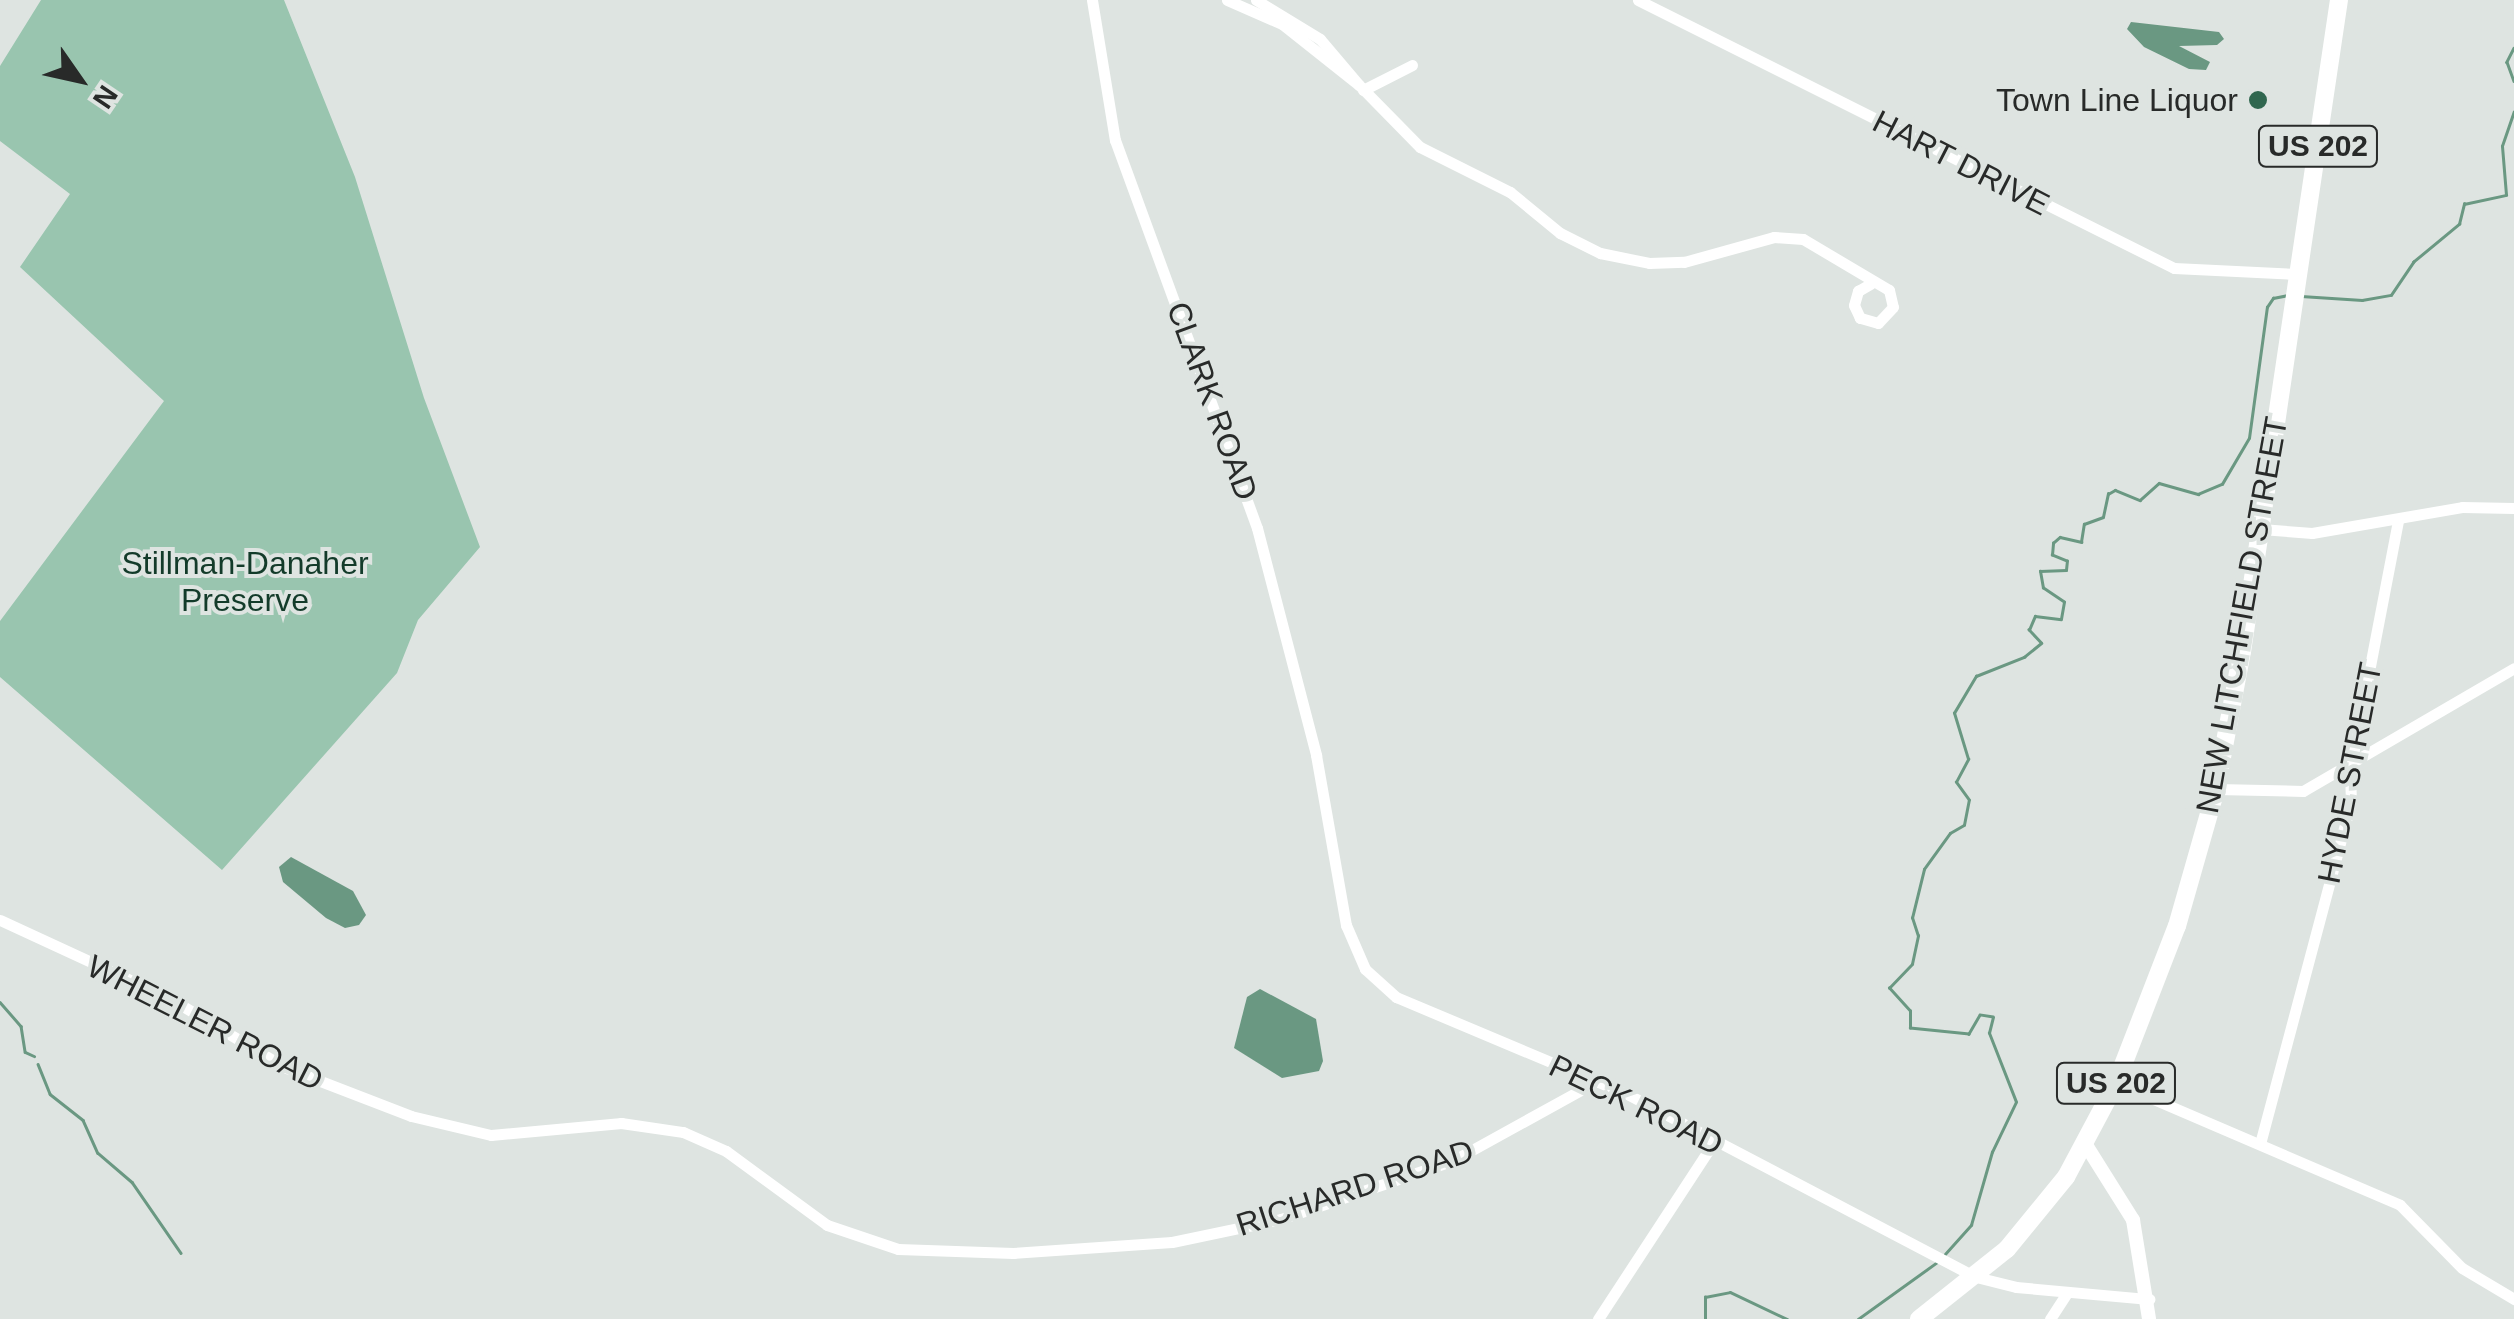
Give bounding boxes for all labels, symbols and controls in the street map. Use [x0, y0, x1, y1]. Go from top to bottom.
north arrow [30, 30, 130, 130]
text: N [87, 80, 124, 114]
place label: Town Line Liquor [1996, 81, 2238, 119]
marker: Town Line Liquor [2247, 89, 2269, 111]
street label: HART DRIVE [1866, 102, 2056, 224]
road number: US 202 [2256, 121, 2380, 171]
street label: CLARK ROAD [1158, 297, 1266, 505]
street label: NEW LITCHFIELD STREET [2188, 414, 2296, 816]
park label: Stillman-Danaher Preserve [121, 545, 369, 620]
street label: HYDE STREET [2310, 659, 2390, 887]
street label: WHEELER ROAD [81, 947, 329, 1099]
street label: PECK ROAD [1543, 1046, 1729, 1164]
road number: US 202 [2054, 1058, 2178, 1108]
street label: RICHARD ROAD [1232, 1132, 1478, 1244]

